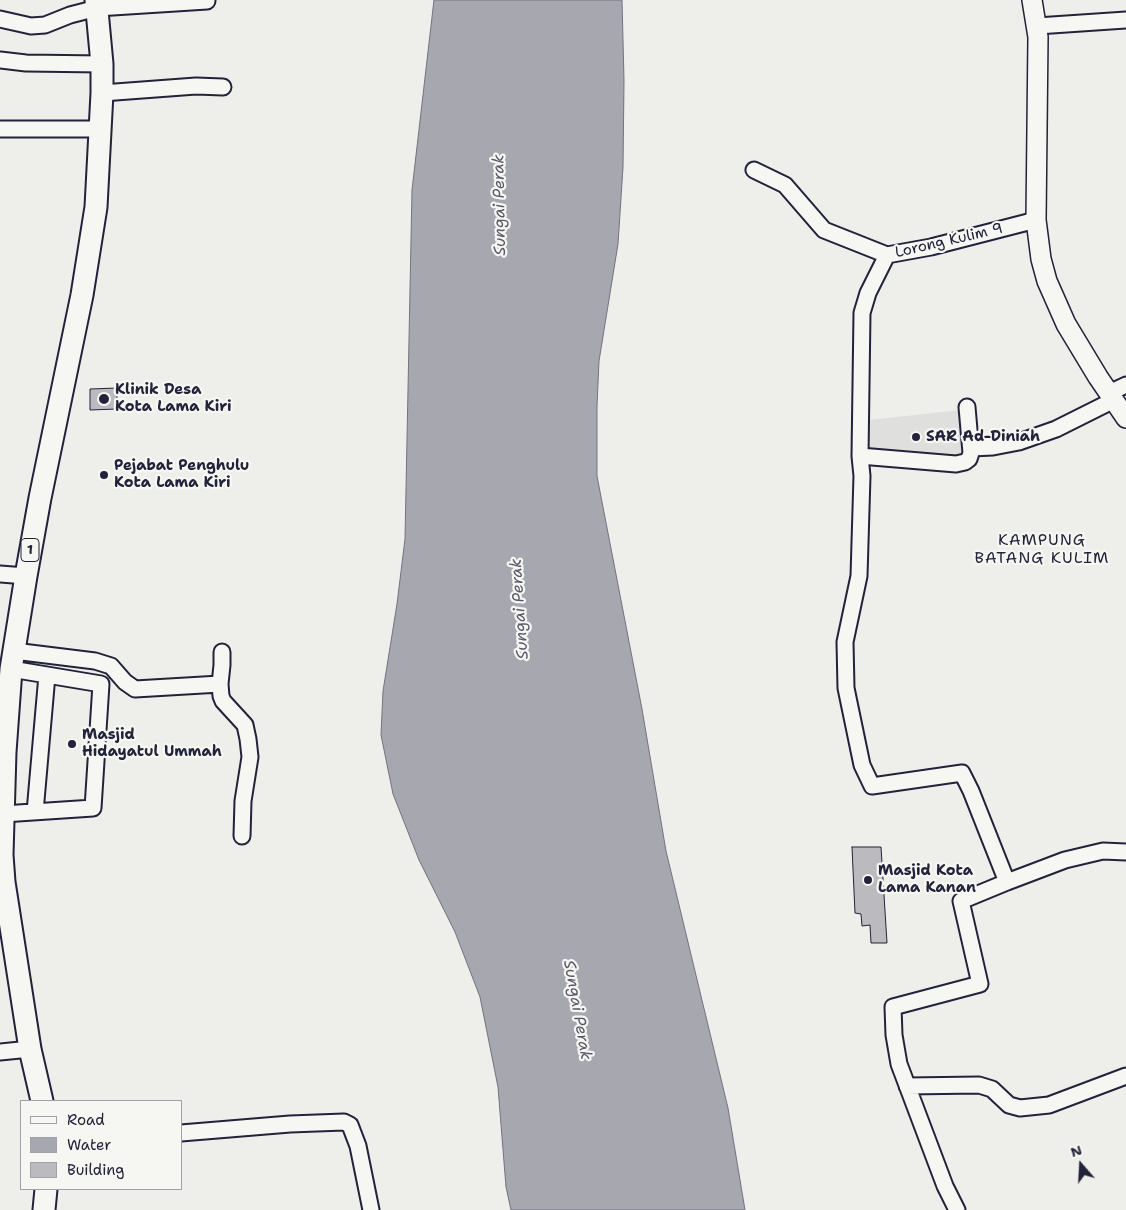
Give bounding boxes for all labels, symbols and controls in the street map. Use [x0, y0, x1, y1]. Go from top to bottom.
water label: Sungai Perak [490, 154, 510, 256]
street label: Lorong Kulim 9 [893, 220, 1005, 262]
place label: Klinik Desa Kota Lama Kiri [115, 381, 232, 416]
marker: Klinik Desa Kota Lama Kiri [97, 392, 111, 406]
place label: SAR Ad-Diniah [926, 428, 1040, 446]
marker: SAR Ad-Diniah [910, 431, 922, 443]
place label: Pejabat Penghulu Kota Lama Kiri [114, 457, 249, 492]
marker: Pejabat Penghulu Kota Lama Kiri [98, 469, 110, 481]
district label: KAMPUNG BATANG KULIM [973, 531, 1111, 569]
road number: 1 [21, 538, 39, 562]
water label: Sungai Perak [507, 558, 533, 660]
place label: Masjid Hidayatul Ummah [82, 726, 222, 761]
marker: Masjid Hidayatul Ummah [66, 738, 78, 750]
place label: Masjid Kota Lama Kanan [878, 862, 976, 897]
marker: Masjid Kota Lama Kanan [862, 874, 874, 886]
water label: Sungai Perak [559, 959, 595, 1061]
legend [20, 1100, 182, 1190]
text: Road [67, 1110, 105, 1130]
text: Water [67, 1135, 111, 1155]
north arrow [1056, 1140, 1106, 1190]
text: N [1068, 1141, 1084, 1161]
text: Building [67, 1160, 124, 1180]

